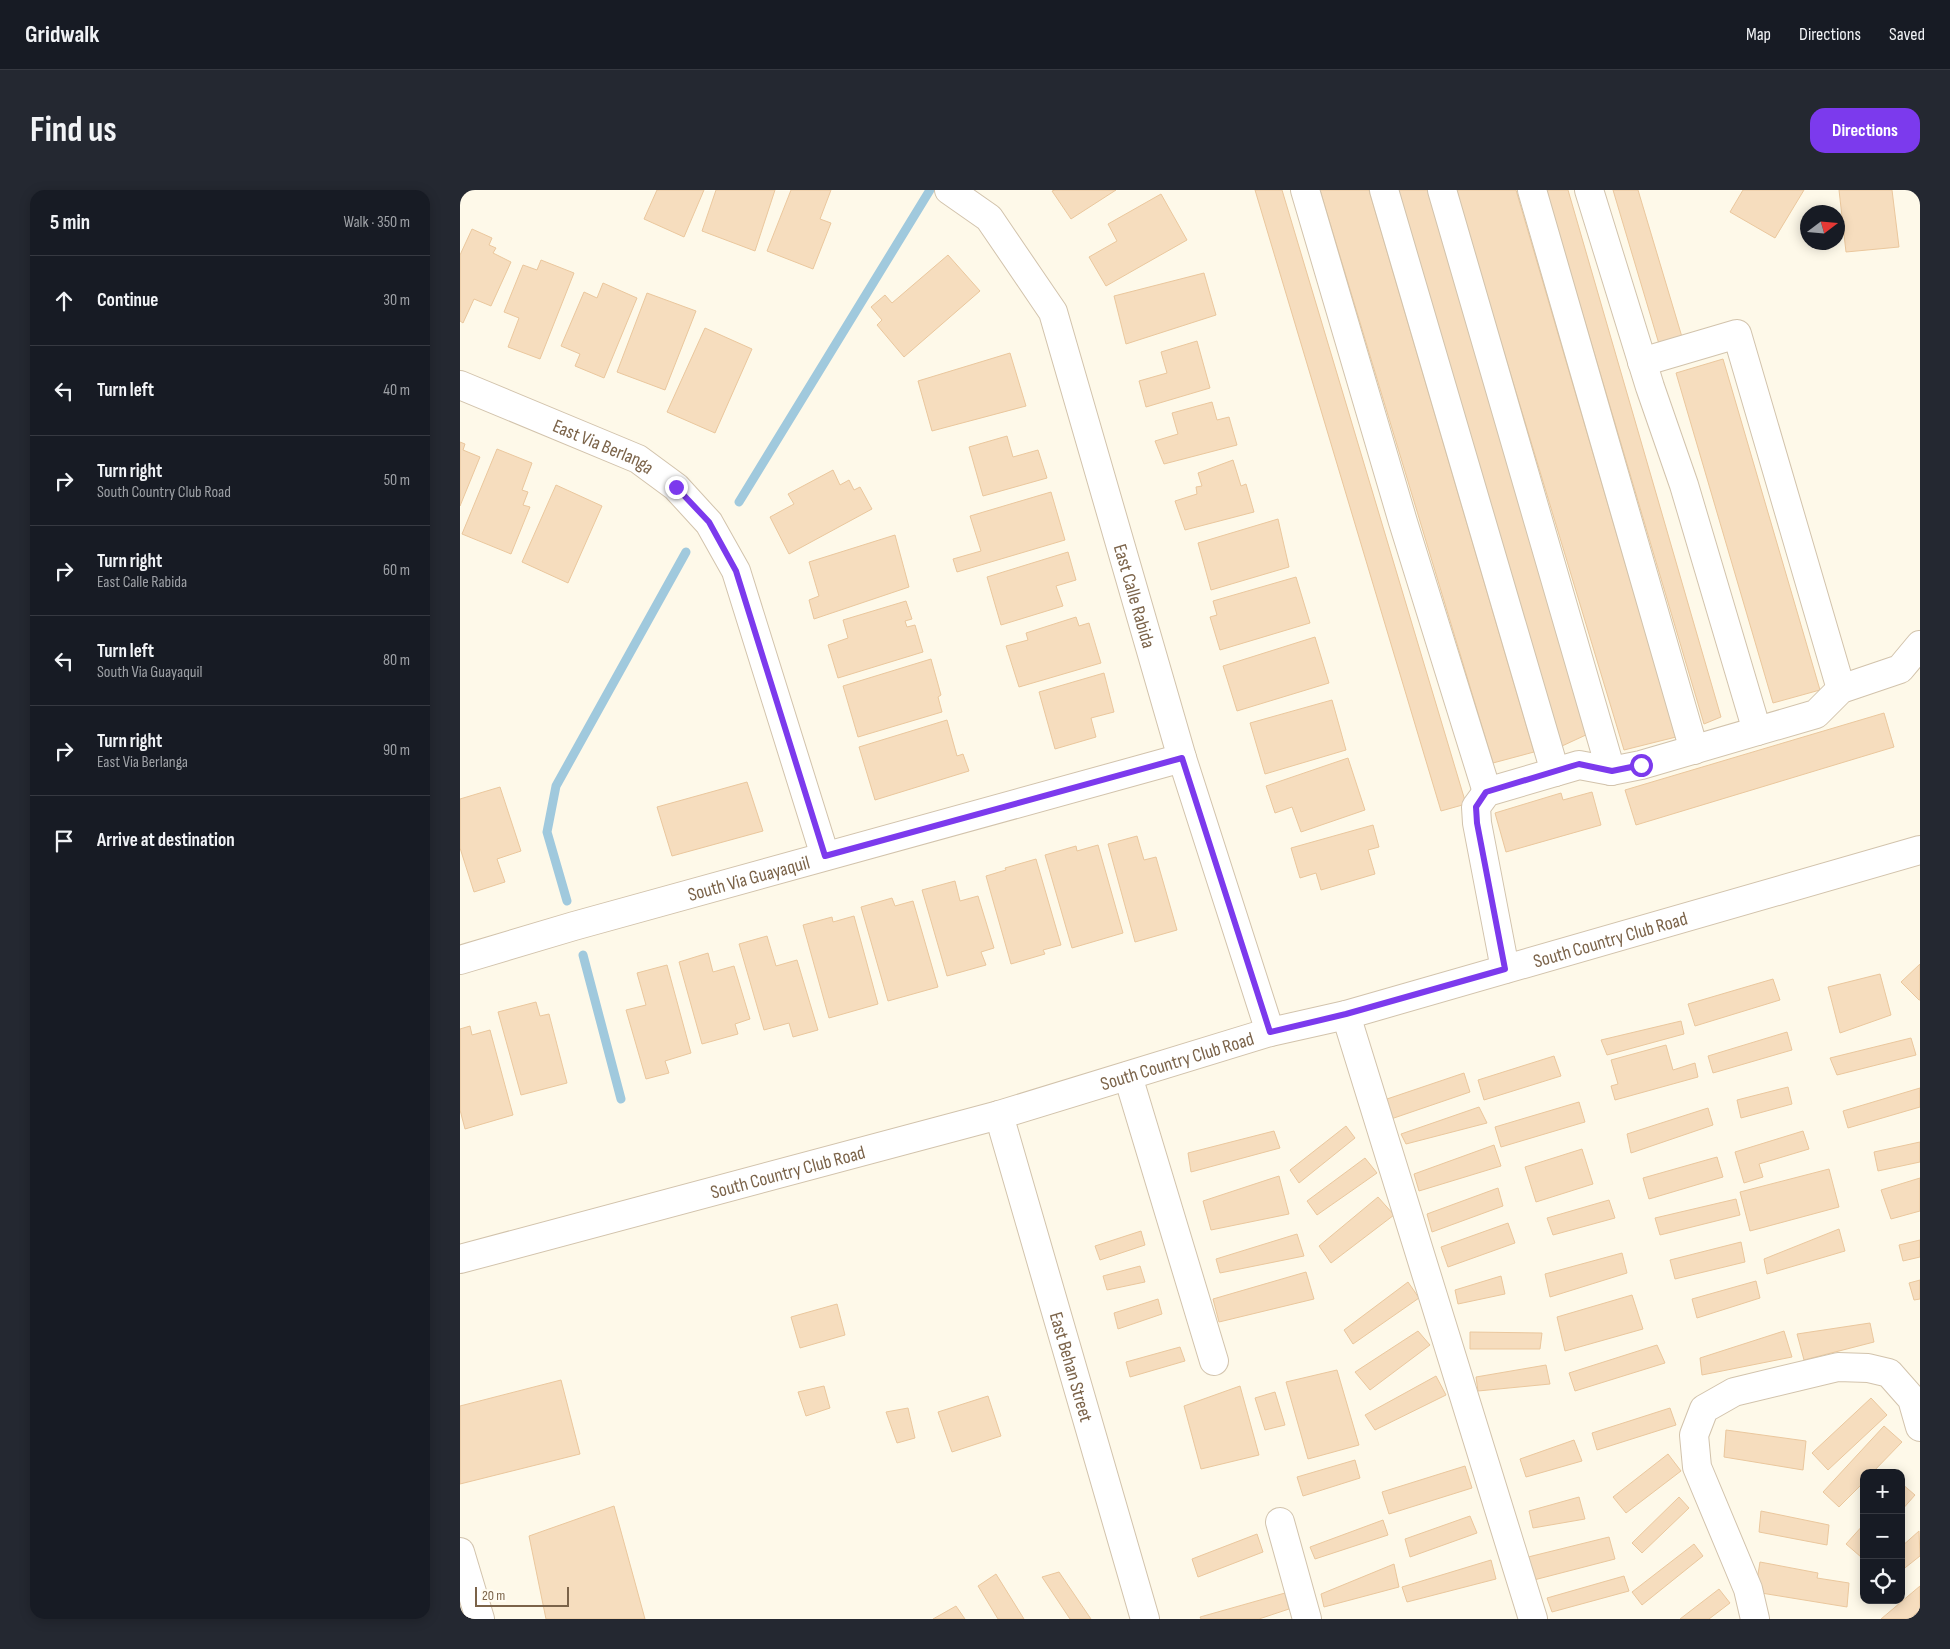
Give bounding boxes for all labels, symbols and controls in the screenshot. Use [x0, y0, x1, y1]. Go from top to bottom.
text: Gridwalk [25, 20, 99, 49]
text: Map [1746, 24, 1771, 45]
text: Directions [1799, 24, 1861, 45]
text: Saved [1889, 24, 1925, 45]
button: Directions [1810, 108, 1920, 153]
text: Find us [30, 109, 117, 152]
north arrow [1800, 205, 1845, 250]
text: 5 min [50, 210, 90, 235]
text: Walk · 350 m [343, 213, 410, 232]
icon: ahead [50, 287, 78, 315]
text: Continue [97, 289, 158, 312]
text: 30 m [383, 291, 410, 310]
icon: left [50, 377, 78, 405]
text: Turn left [97, 379, 154, 402]
text: 40 m [383, 381, 410, 400]
street label: East Via Berlanga [549, 415, 658, 480]
text: Turn right [97, 460, 162, 483]
icon: right [50, 467, 78, 495]
text: 50 m [384, 471, 410, 490]
route end [665, 476, 688, 499]
text: South Country Club Road [97, 483, 231, 502]
street label: East Calle Rabida [1108, 542, 1160, 651]
text: Turn right [97, 550, 162, 573]
icon: right [50, 557, 78, 585]
text: 60 m [383, 561, 410, 580]
text: East Calle Rabida [97, 573, 187, 592]
text: Turn left [97, 640, 154, 663]
icon: left [50, 647, 78, 675]
text: 80 m [383, 651, 410, 670]
text: South Via Guayaquil [97, 663, 202, 682]
text: Turn right [97, 730, 162, 753]
icon: right [50, 737, 78, 765]
text: 90 m [383, 741, 410, 760]
text: East Via Berlanga [97, 753, 188, 772]
route start [1630, 754, 1653, 777]
icon: arrive [50, 827, 78, 855]
text: Arrive at destination [97, 829, 235, 852]
street label: South Via Guayaquil [685, 851, 812, 907]
street label: South Country Club Road [1531, 907, 1690, 974]
street label: South Country Club Road [1098, 1028, 1257, 1096]
street label: South Country Club Road [708, 1141, 868, 1205]
street label: East Behan Street [1044, 1309, 1097, 1425]
map controls [1860, 1469, 1905, 1604]
button: + [1860, 1469, 1905, 1514]
button: − [1860, 1514, 1905, 1559]
button: locate [1860, 1559, 1905, 1604]
scale bar [475, 1584, 569, 1607]
text: 20 m [482, 1587, 505, 1604]

